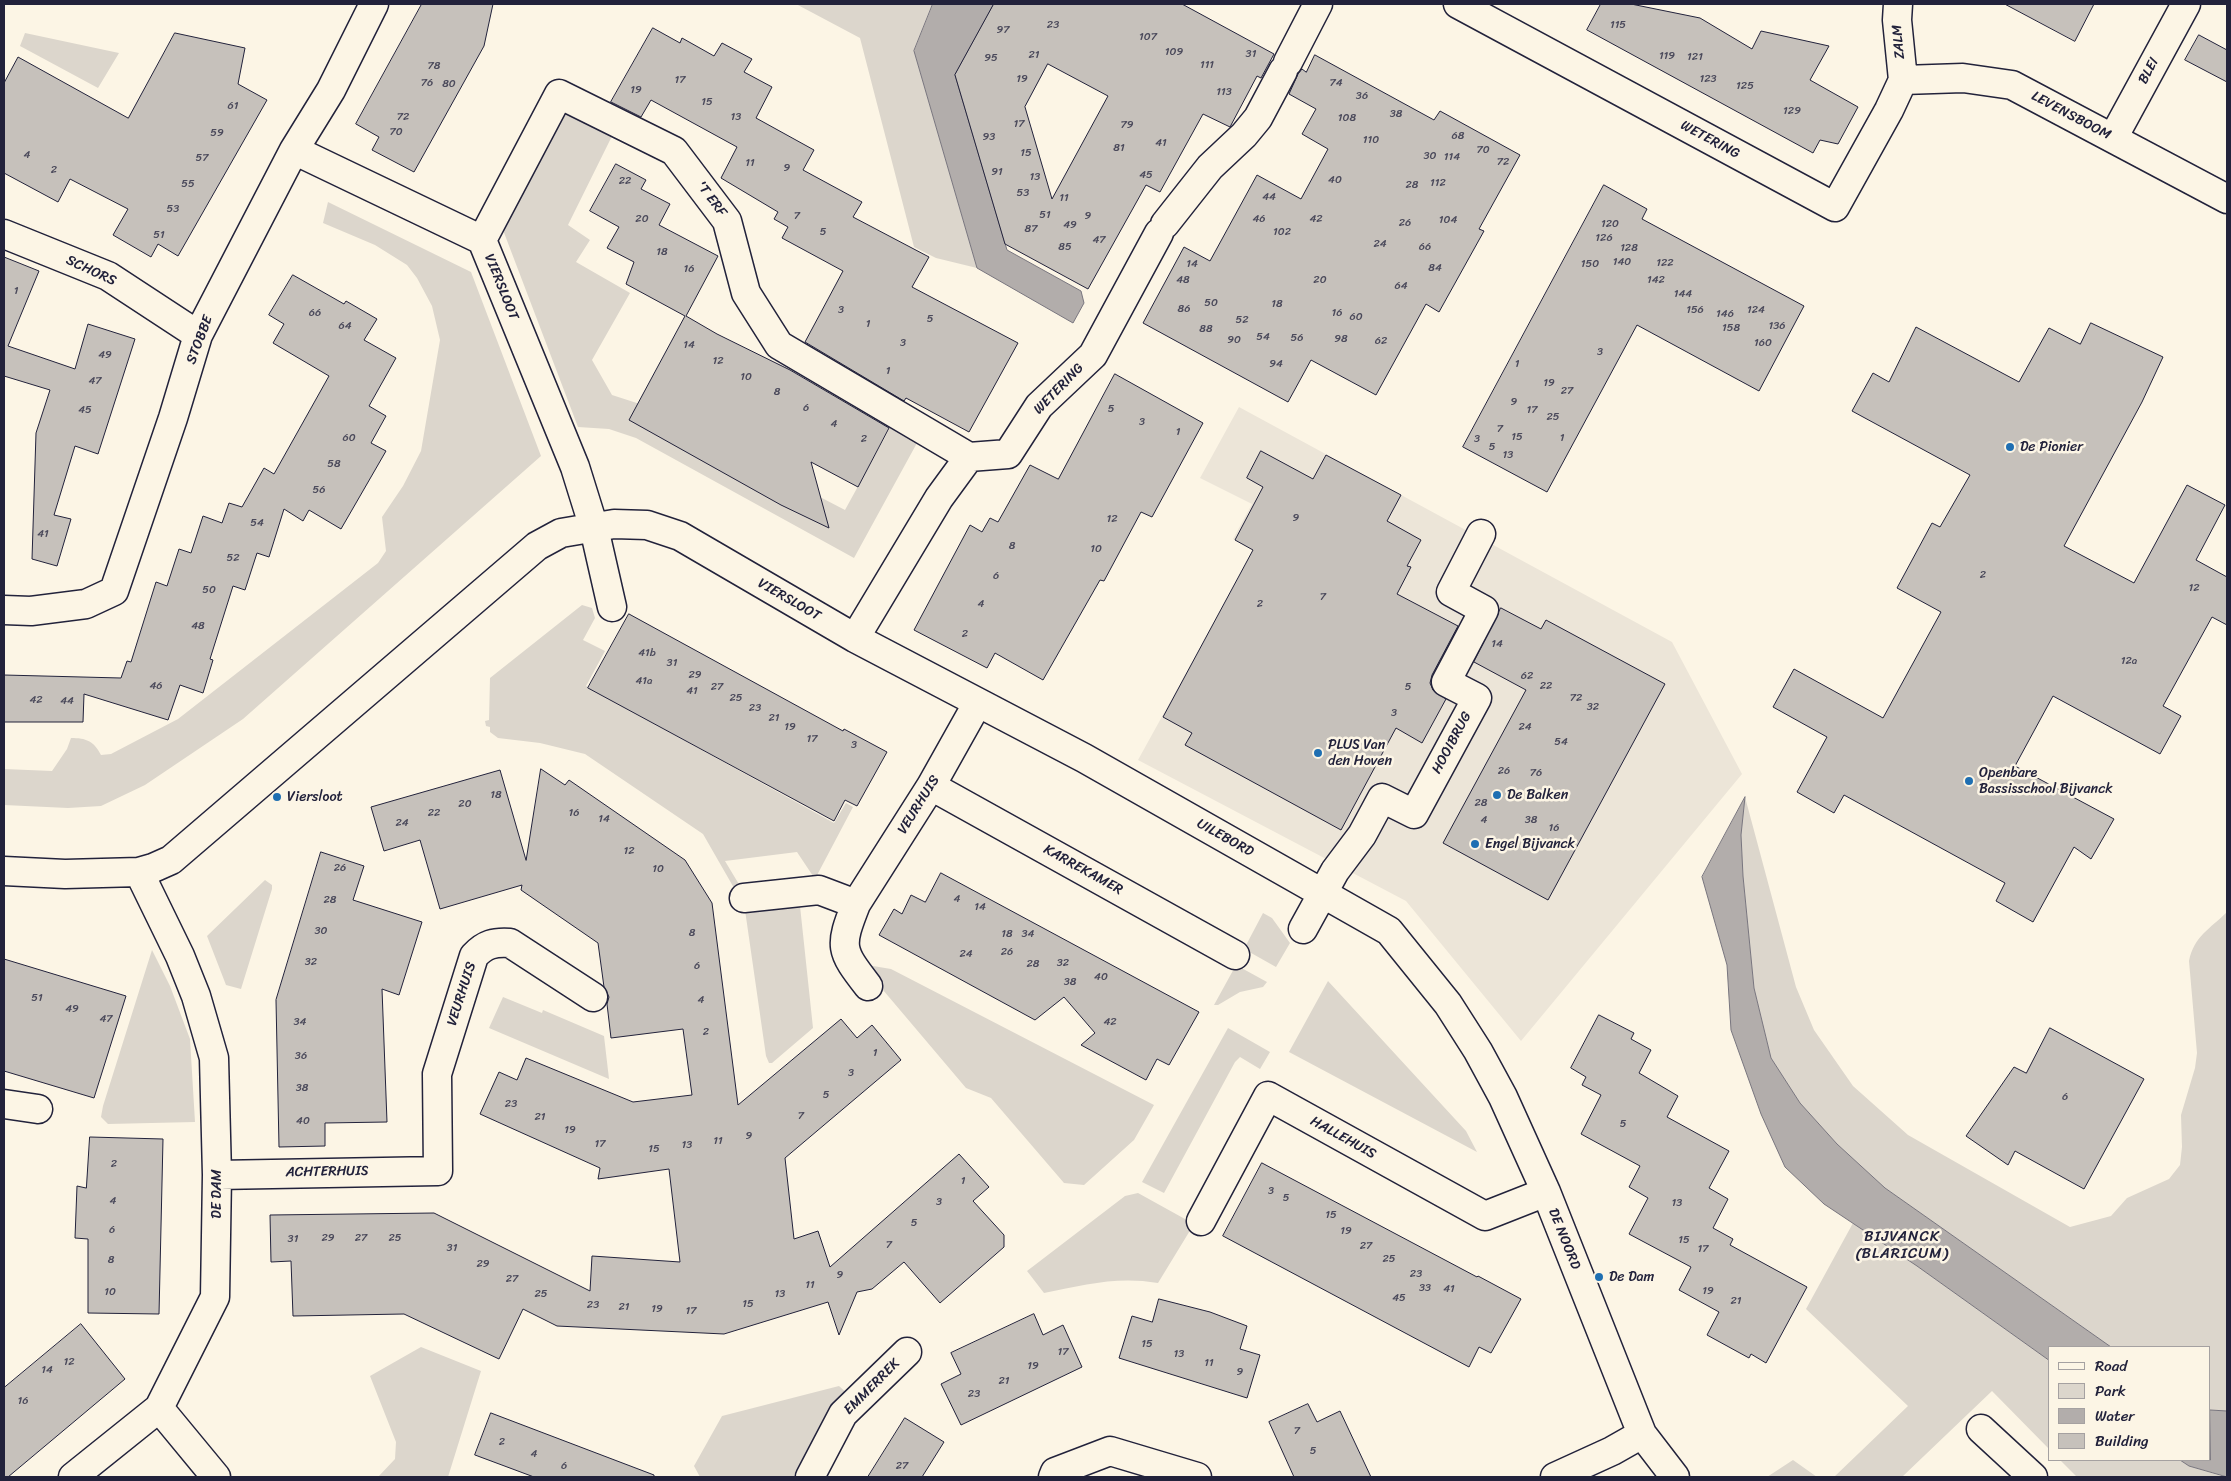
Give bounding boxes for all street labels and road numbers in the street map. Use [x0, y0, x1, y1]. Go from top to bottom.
street label: ZALM [1889, 24, 1909, 60]
street label: BLEI [2135, 55, 2163, 87]
street label: LEVENSBOOM [2028, 88, 2114, 144]
street label: WETERING [1677, 117, 1743, 163]
street label: 'T ERF [692, 178, 730, 220]
street label: SCHORS [63, 252, 119, 290]
street label: VIERSLOOT [480, 252, 522, 322]
street label: STOBBE [183, 313, 217, 367]
street label: WETERING [1030, 360, 1088, 418]
street label: VIERSLOOT [755, 575, 823, 625]
street label: HOOIBRUG [1429, 709, 1475, 777]
street label: VEURHUIS [894, 773, 944, 837]
street label: UILEBORD [1194, 815, 1256, 861]
street label: KARREKAMER [1040, 841, 1126, 899]
street label: VEURHUIS [444, 960, 480, 1028]
street label: HALLEHUIS [1307, 1113, 1379, 1163]
street label: ACHTERHUIS [285, 1163, 369, 1181]
street label: DE DAM [209, 1169, 225, 1219]
street label: DE NOORD [1544, 1206, 1584, 1272]
street label: EMMERREK [841, 1356, 903, 1418]

